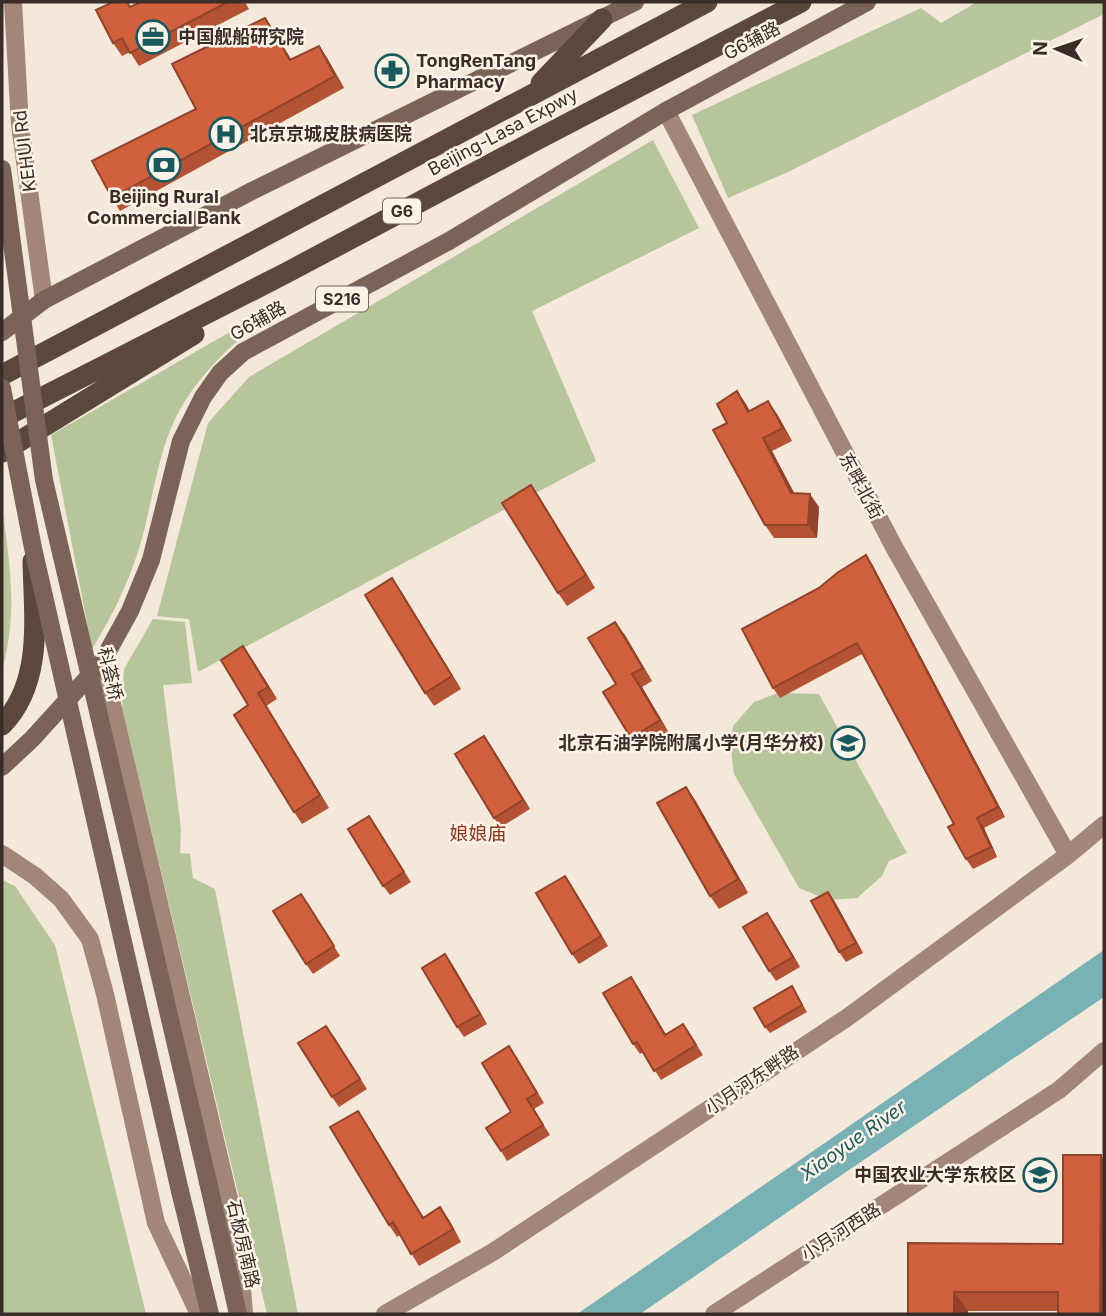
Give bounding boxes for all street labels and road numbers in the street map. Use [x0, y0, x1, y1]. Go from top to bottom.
street label: G6辅路 [720, 17, 783, 64]
street label: Beijing-Lasa Expwy [424, 83, 581, 180]
street label: KEHUI Rd [9, 109, 40, 193]
road number: G6 [383, 198, 421, 224]
road number: S216 [316, 286, 368, 312]
street label: G6辅路 [226, 296, 289, 345]
street label: 东畔北街 [835, 449, 888, 522]
street label: 科荟桥 [94, 645, 127, 703]
street label: 小月河东畔路 [701, 1041, 802, 1118]
street label: 石板房南路 [223, 1198, 264, 1290]
street label: 小月河西路 [797, 1198, 884, 1265]

